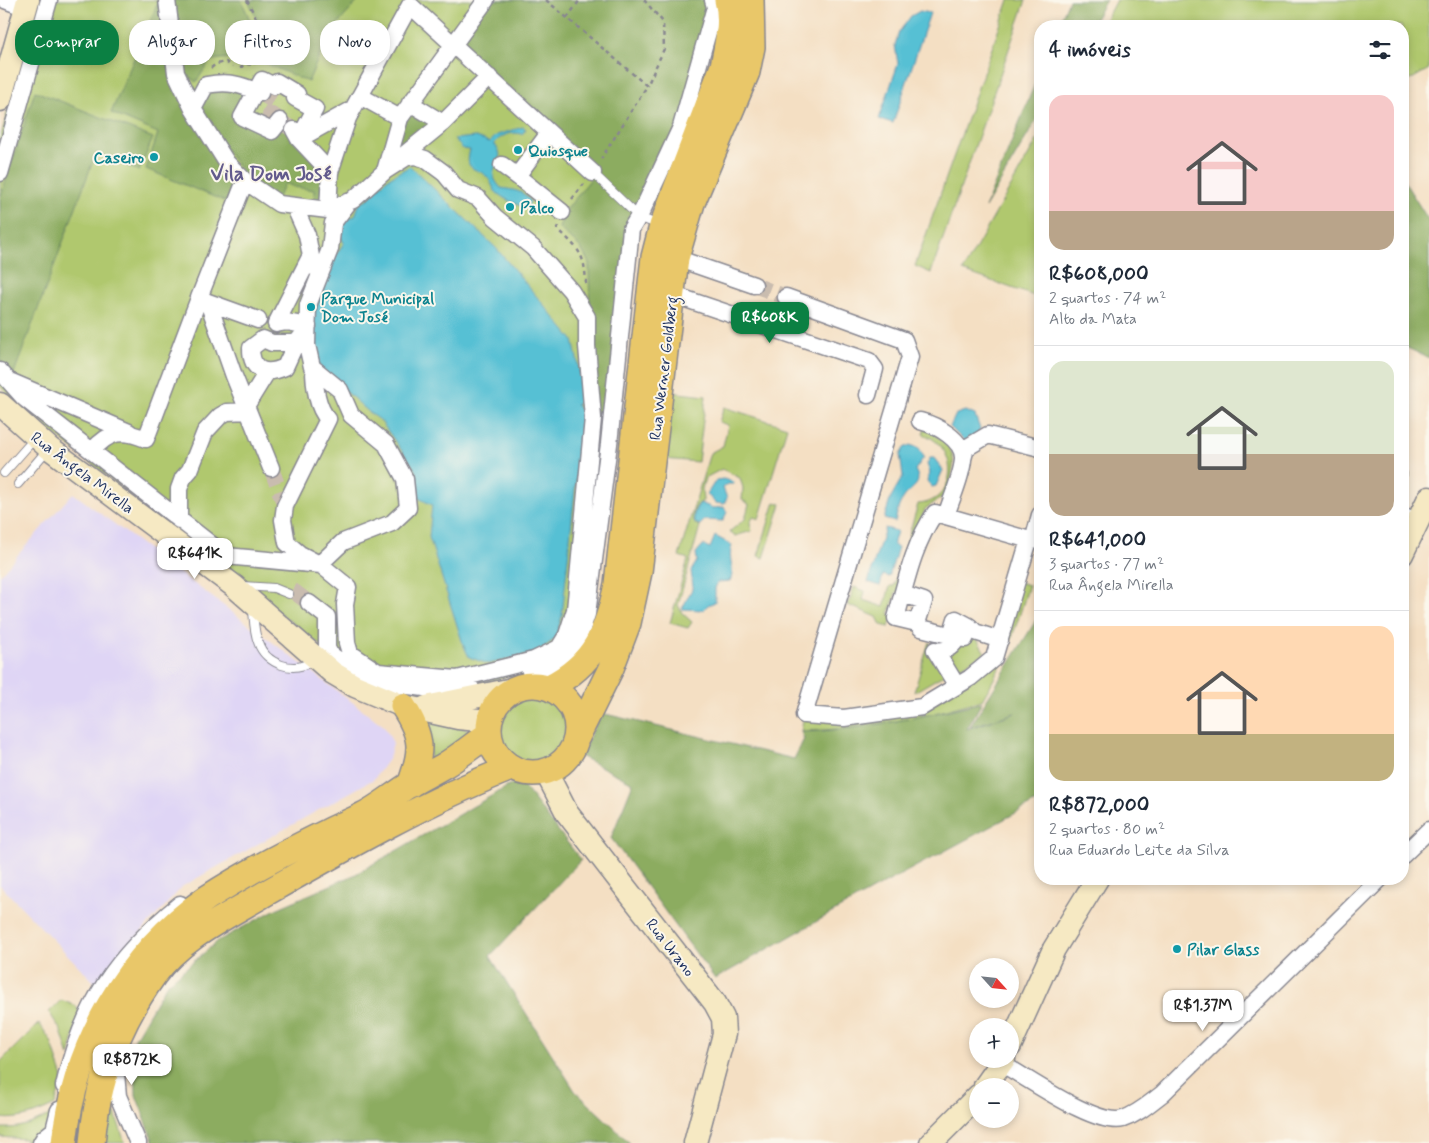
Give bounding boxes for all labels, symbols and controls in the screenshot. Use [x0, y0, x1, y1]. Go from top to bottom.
chip: Comprar [15, 20, 119, 65]
chip: Alugar [129, 20, 215, 65]
chip: Filtros [225, 20, 310, 65]
chip: Novo [320, 20, 390, 65]
text: 4 imóveis [1049, 36, 1131, 64]
icon: filters [1366, 36, 1394, 64]
icon: home [1177, 128, 1267, 218]
place label: Quiosque [528, 141, 588, 162]
marker: Quiosque [512, 144, 524, 156]
place label: Caseiro [93, 148, 144, 169]
marker: Caseiro [148, 151, 160, 163]
district label: Vila Dom José [210, 160, 332, 188]
place label: Palco [520, 198, 554, 219]
marker: Palco [504, 201, 516, 213]
text: R$608,000 [1049, 260, 1149, 288]
text: 2 quartos · 74 m² [1049, 288, 1166, 309]
place label: Parque Municipal Dom José [321, 289, 434, 328]
street label: Rua Werner Goldberg [645, 295, 685, 442]
marker: Parque Municipal Dom José [305, 301, 317, 313]
pin: R$608K [729, 302, 811, 344]
text: R$608K [742, 307, 798, 328]
text: Alto da Mata [1049, 309, 1137, 330]
icon: home [1177, 393, 1267, 483]
street label: Rua Ângela Mirella [25, 427, 138, 520]
text: R$641,000 [1049, 526, 1146, 554]
pin: R$641K [154, 538, 236, 580]
text: R$641K [168, 543, 222, 564]
text: 3 quartos · 77 m² [1049, 554, 1164, 575]
text: Rua Ângela Mirella [1049, 575, 1173, 596]
icon: home [1177, 658, 1267, 748]
text: R$872,000 [1049, 791, 1149, 819]
text: 2 quartos · 80 m² [1049, 819, 1165, 840]
text: Rua Eduardo Leite da Silva [1049, 840, 1229, 861]
street label: Rua Urano [640, 914, 699, 981]
place label: Pilar Glass [1187, 940, 1260, 961]
marker: Pilar Glass [1171, 943, 1183, 955]
north arrow [969, 958, 1019, 1008]
map controls [969, 958, 1019, 1128]
pin: R$1.37M [1157, 990, 1249, 1032]
text: R$1.37M [1174, 995, 1232, 1016]
button: + [969, 1018, 1019, 1068]
pin: R$872K [91, 1044, 173, 1086]
text: R$872K [104, 1049, 160, 1070]
button: − [969, 1078, 1019, 1128]

